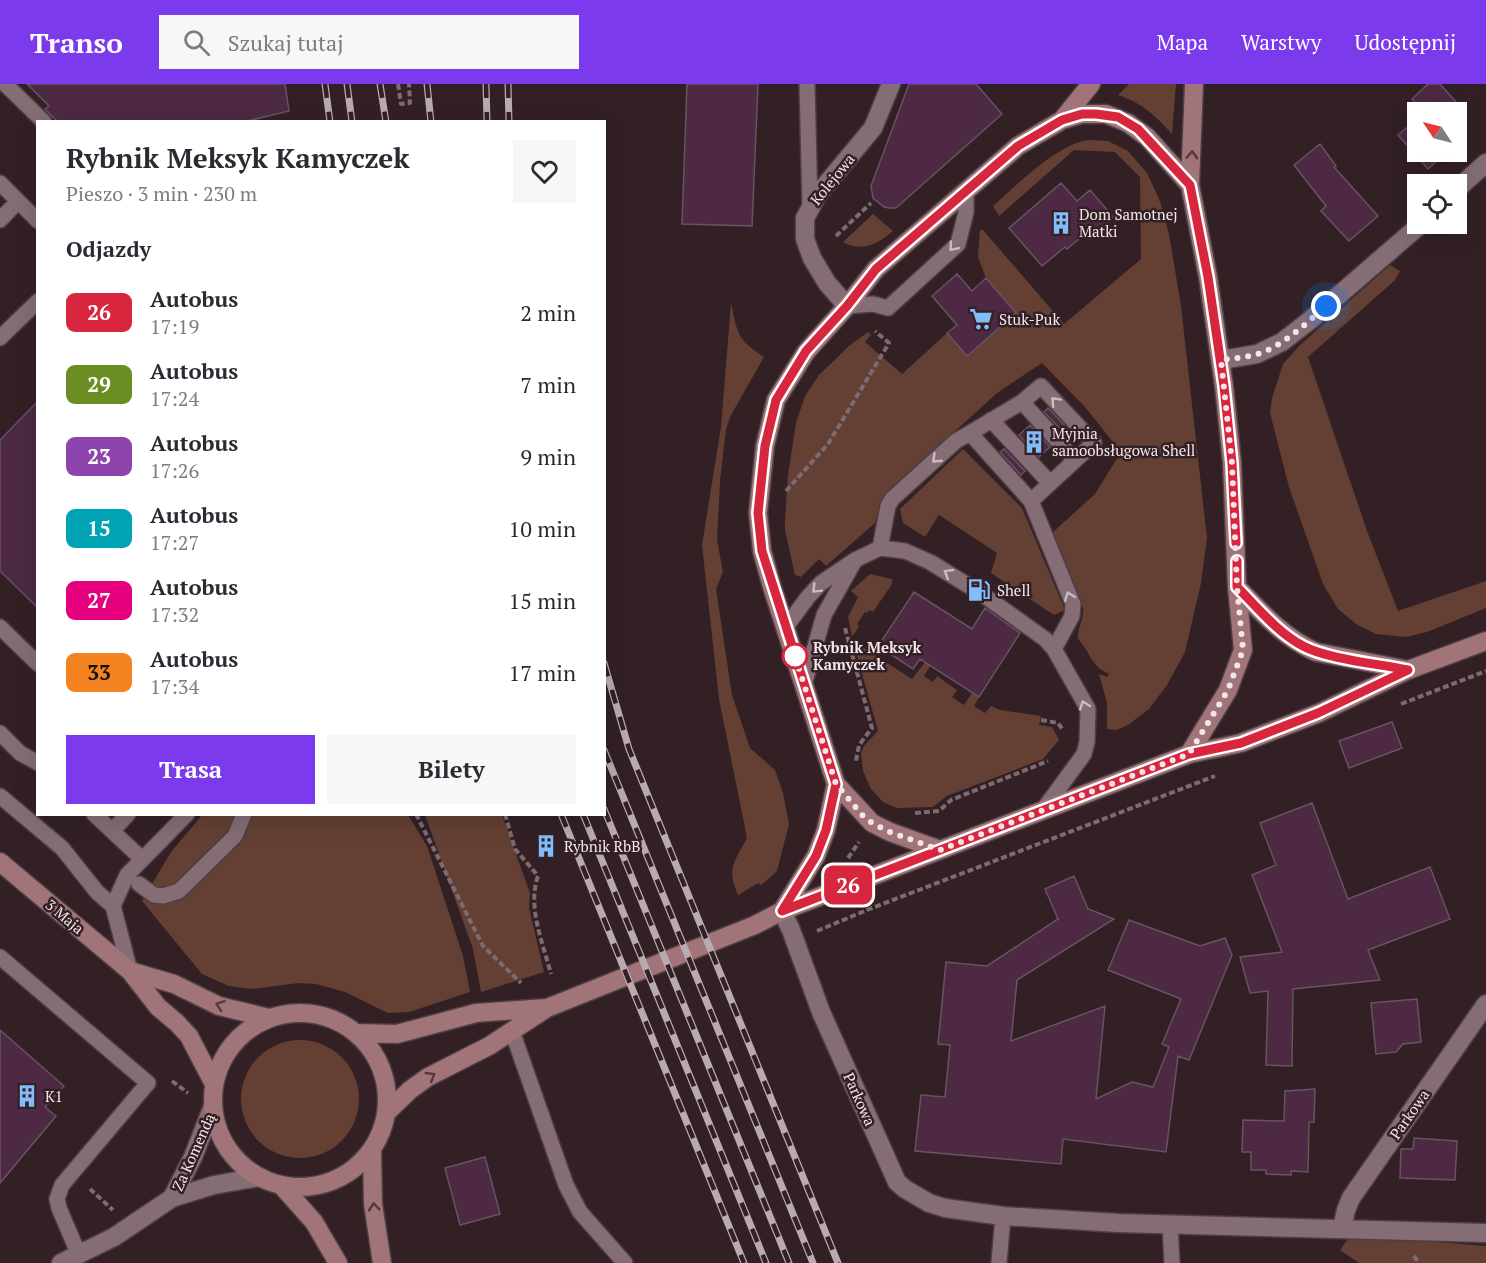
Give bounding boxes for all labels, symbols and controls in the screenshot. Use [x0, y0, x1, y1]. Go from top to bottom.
search box [159, 15, 579, 69]
text: Transo [30, 24, 123, 61]
icon: search [180, 26, 213, 59]
text: Szukaj tutaj [228, 28, 344, 57]
text: Mapa [1157, 28, 1208, 56]
text: Warstwy [1241, 28, 1321, 56]
text: Udostępnij [1354, 28, 1456, 56]
north arrow [1407, 102, 1467, 162]
map controls [1407, 102, 1467, 234]
text: Rybnik Meksyk Kamyczek [66, 139, 410, 176]
button: heart [513, 140, 576, 203]
street label: Kolejowa [805, 149, 859, 209]
one-way arrow [1185, 151, 1198, 160]
button: locate [1407, 174, 1467, 234]
text: Pieszo · 3 min · 230 m [66, 180, 257, 207]
place label: Dom Samotnej Matki [1079, 204, 1178, 241]
building icon: Dom Samotnej Matki [1048, 210, 1074, 236]
text: Odjazdy [66, 234, 151, 263]
one-way arrow [949, 240, 960, 251]
text: Autobus [150, 284, 238, 313]
your location [1311, 291, 1341, 321]
text: 26 [87, 298, 111, 326]
text: 2 min [520, 298, 576, 327]
supermarket icon: Stuk-Puk [968, 306, 994, 332]
place label: Stuk-Puk [999, 309, 1060, 329]
text: 17:19 [150, 313, 199, 340]
text: Autobus [150, 356, 238, 385]
text: 29 [87, 370, 111, 398]
text: 7 min [520, 370, 576, 399]
text: 17:24 [150, 385, 199, 412]
one-way arrow [1051, 398, 1062, 408]
place label: Myjnia samoobsługowa Shell [1052, 423, 1195, 460]
text: Autobus [150, 428, 238, 457]
building icon: Myjnia samoobsługowa Shell [1021, 429, 1047, 455]
text: 23 [87, 442, 111, 470]
text: 9 min [520, 442, 576, 471]
one-way arrow [932, 452, 943, 463]
text: 17:26 [150, 457, 199, 484]
text: Autobus [150, 500, 238, 529]
text: 15 [87, 514, 111, 542]
text: 10 min [509, 514, 576, 543]
text: 17:27 [150, 529, 199, 556]
one-way arrow [944, 569, 954, 581]
text: Autobus [150, 572, 238, 601]
fuel station icon: Shell [966, 577, 992, 603]
place label: Shell [997, 580, 1030, 600]
one-way arrow [812, 582, 822, 593]
text: 27 [87, 586, 111, 614]
text: 15 min [509, 586, 576, 615]
one-way arrow [1064, 591, 1077, 602]
text: 17:32 [150, 601, 199, 628]
place label: Rybnik Meksyk Kamyczek [813, 637, 921, 674]
marker: Rybnik Meksyk Kamyczek [782, 643, 808, 669]
text: Autobus [150, 644, 238, 673]
text: 33 [87, 658, 111, 686]
text: 17 min [509, 658, 576, 687]
text: 17:34 [150, 673, 199, 700]
one-way arrow [1079, 701, 1092, 711]
button: Trasa [66, 735, 315, 804]
button: Bilety [327, 735, 576, 804]
building icon: Rybnik RbB [533, 833, 559, 859]
place label: Rybnik RbB [564, 836, 641, 856]
line badge: 26 [821, 866, 875, 904]
text: 26 [836, 871, 860, 899]
street label: 3 Maja [42, 894, 89, 938]
one-way arrow [215, 1000, 226, 1013]
street label: Parkowa [839, 1069, 881, 1129]
one-way arrow [425, 1071, 435, 1083]
building icon: K1 [14, 1083, 40, 1109]
street label: Parkowa [1385, 1085, 1434, 1143]
place label: K1 [45, 1086, 63, 1106]
street label: Za Komendą [167, 1110, 219, 1194]
one-way arrow [368, 1202, 381, 1211]

